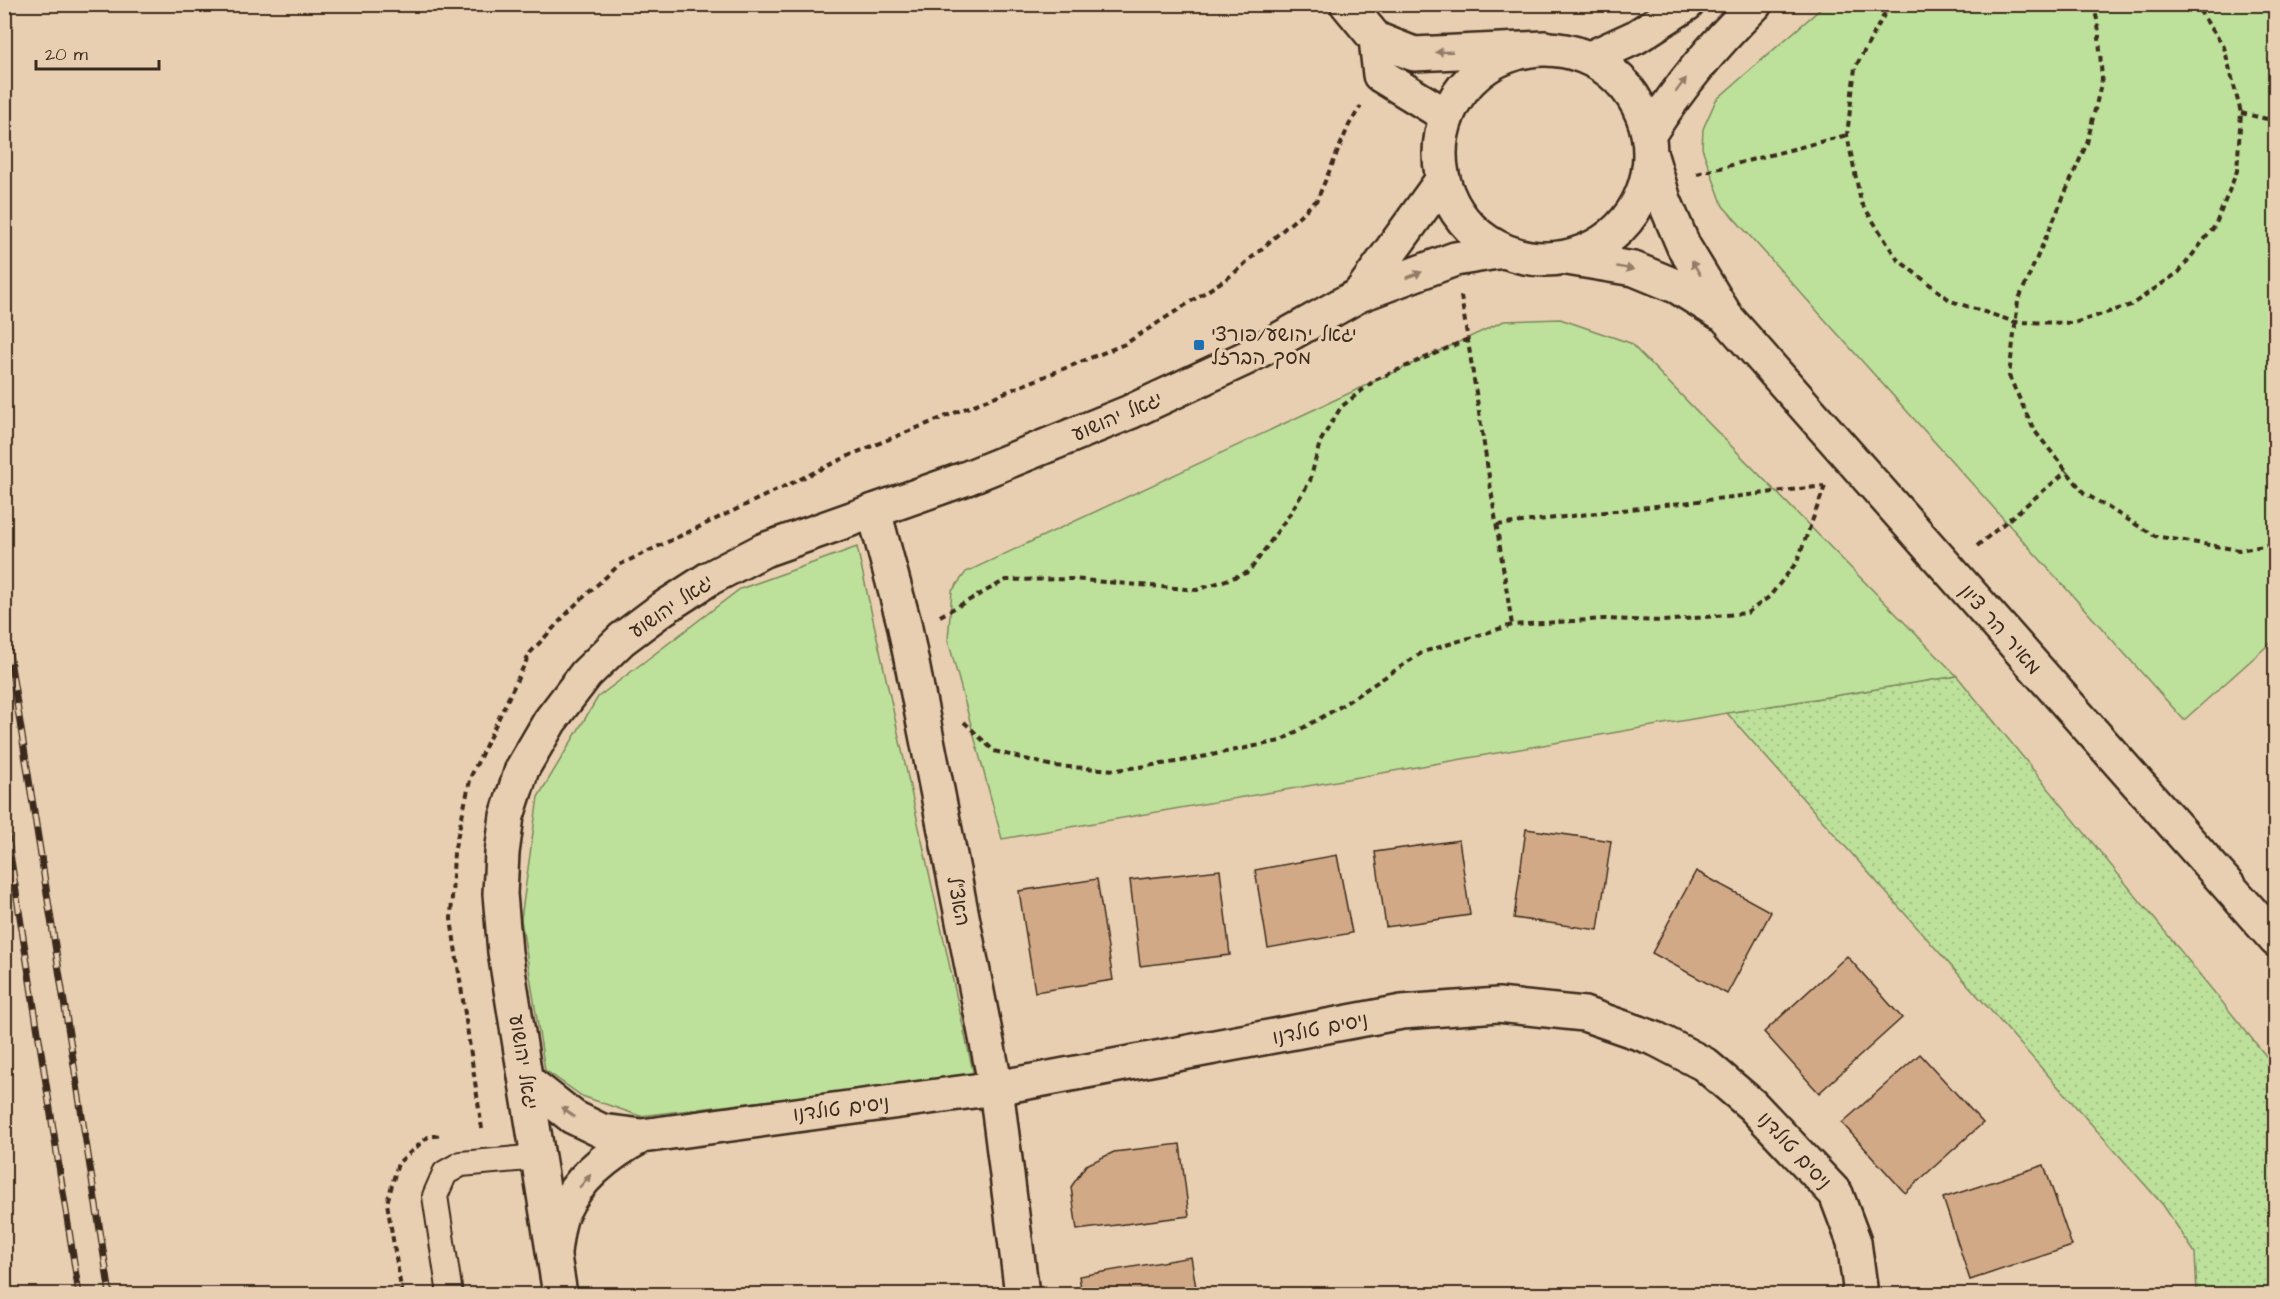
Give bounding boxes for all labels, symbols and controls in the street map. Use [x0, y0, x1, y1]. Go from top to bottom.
scale bar [36, 33, 159, 71]
text: 20 m [45, 42, 88, 67]
one-way arrow [1435, 48, 1454, 57]
one-way arrow [1675, 77, 1687, 93]
one-way arrow [1691, 260, 1702, 276]
one-way arrow [1615, 264, 1634, 273]
one-way arrow [1405, 269, 1423, 279]
place label: יגאל יהושע/פורצי מסך הברזל [1211, 321, 1357, 372]
marker: יגאל יהושע/פורצי מסך הברזל [1192, 338, 1206, 352]
street label: יגאל יהושוע [1068, 385, 1167, 449]
street label: יגאל יהושוע [624, 568, 719, 645]
street label: מאיר הר ציון [1953, 578, 2048, 681]
street label: האצ"ל [939, 874, 977, 929]
street label: ניסים טולדנו [1270, 1006, 1370, 1052]
street label: יגאל יהושוע [502, 1013, 544, 1112]
street label: ניסים טולדנו [791, 1089, 891, 1129]
street label: ניסים טולדנו [1751, 1106, 1838, 1196]
one-way arrow [560, 1107, 575, 1119]
one-way arrow [578, 1174, 591, 1189]

